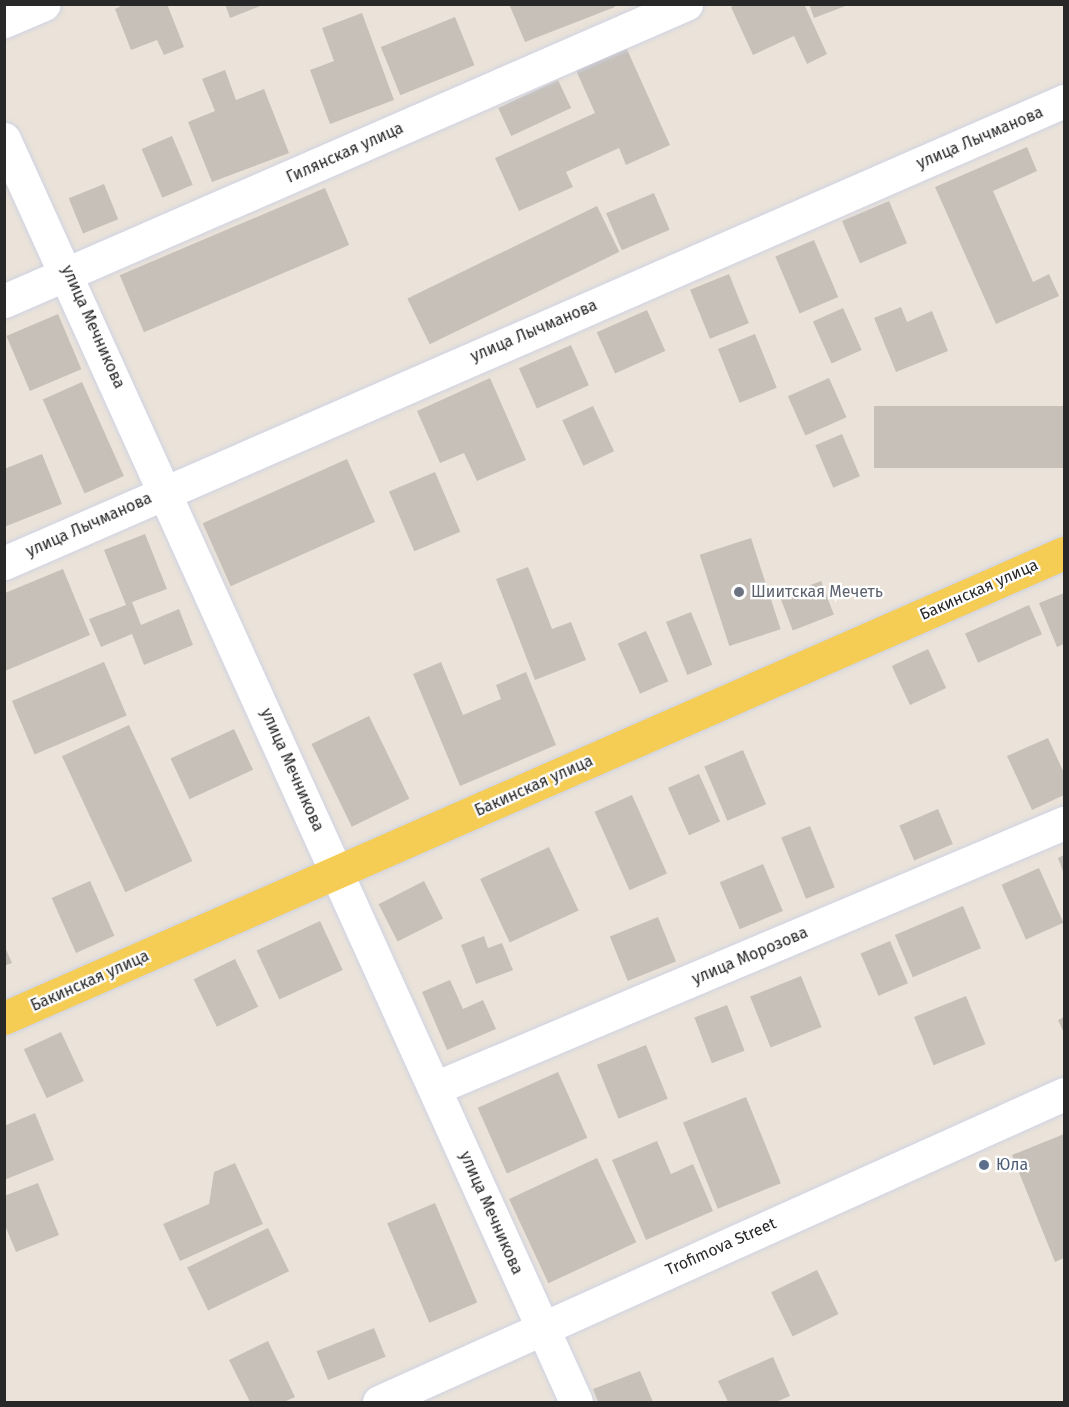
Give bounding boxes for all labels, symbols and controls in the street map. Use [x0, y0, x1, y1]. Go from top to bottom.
street label: улица Лычманова [914, 103, 1046, 173]
street label: Гилянская улица [284, 119, 406, 187]
street label: улица Мечникова [57, 262, 129, 392]
street label: улица Лычманова [468, 296, 600, 366]
street label: улица Лычманова [23, 489, 155, 561]
street label: Бакинская улица [917, 555, 1041, 625]
place label: Шиитская Мечеть [751, 582, 883, 602]
marker: Шиитская Мечеть [732, 585, 746, 599]
street label: улица Мечникова [256, 705, 328, 835]
street label: Бакинская улица [472, 751, 596, 821]
street label: улица Морозова [689, 923, 811, 989]
street label: Бакинская улица [28, 946, 152, 1016]
street label: улица Мечникова [455, 1148, 527, 1278]
place label: Юла [996, 1155, 1028, 1175]
marker: Юла [977, 1158, 991, 1172]
street label: Trofimova Street [663, 1214, 779, 1280]

